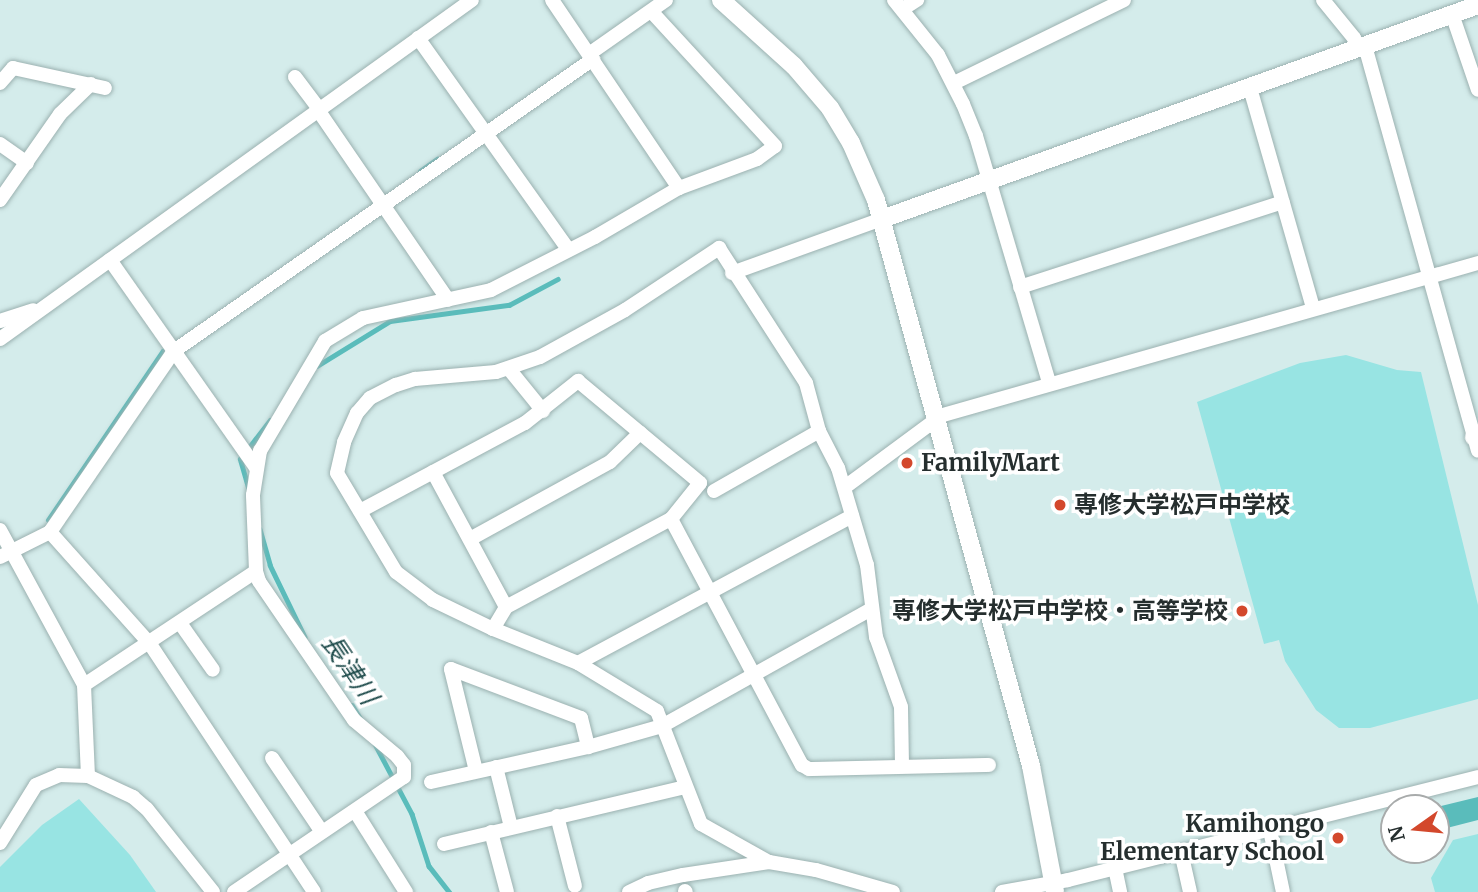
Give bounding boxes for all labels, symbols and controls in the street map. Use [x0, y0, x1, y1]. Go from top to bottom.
place label: FamilyMart [921, 449, 1060, 477]
marker: FamilyMart [899, 455, 915, 471]
place label: 専修大学松戸中学校 [1074, 491, 1290, 519]
marker: 専修大学松戸中学校 [1052, 497, 1068, 513]
place label: 専修大学松戸中学校・高等学校 [892, 597, 1228, 625]
marker: 専修大学松戸中学校・高等学校 [1234, 603, 1250, 619]
water label: 長津川 [315, 628, 385, 710]
north arrow [1380, 794, 1450, 864]
place label: Kamihongo Elementary School [1100, 810, 1324, 866]
text: N [1383, 824, 1410, 844]
marker: Kamihongo Elementary School [1330, 830, 1346, 846]

